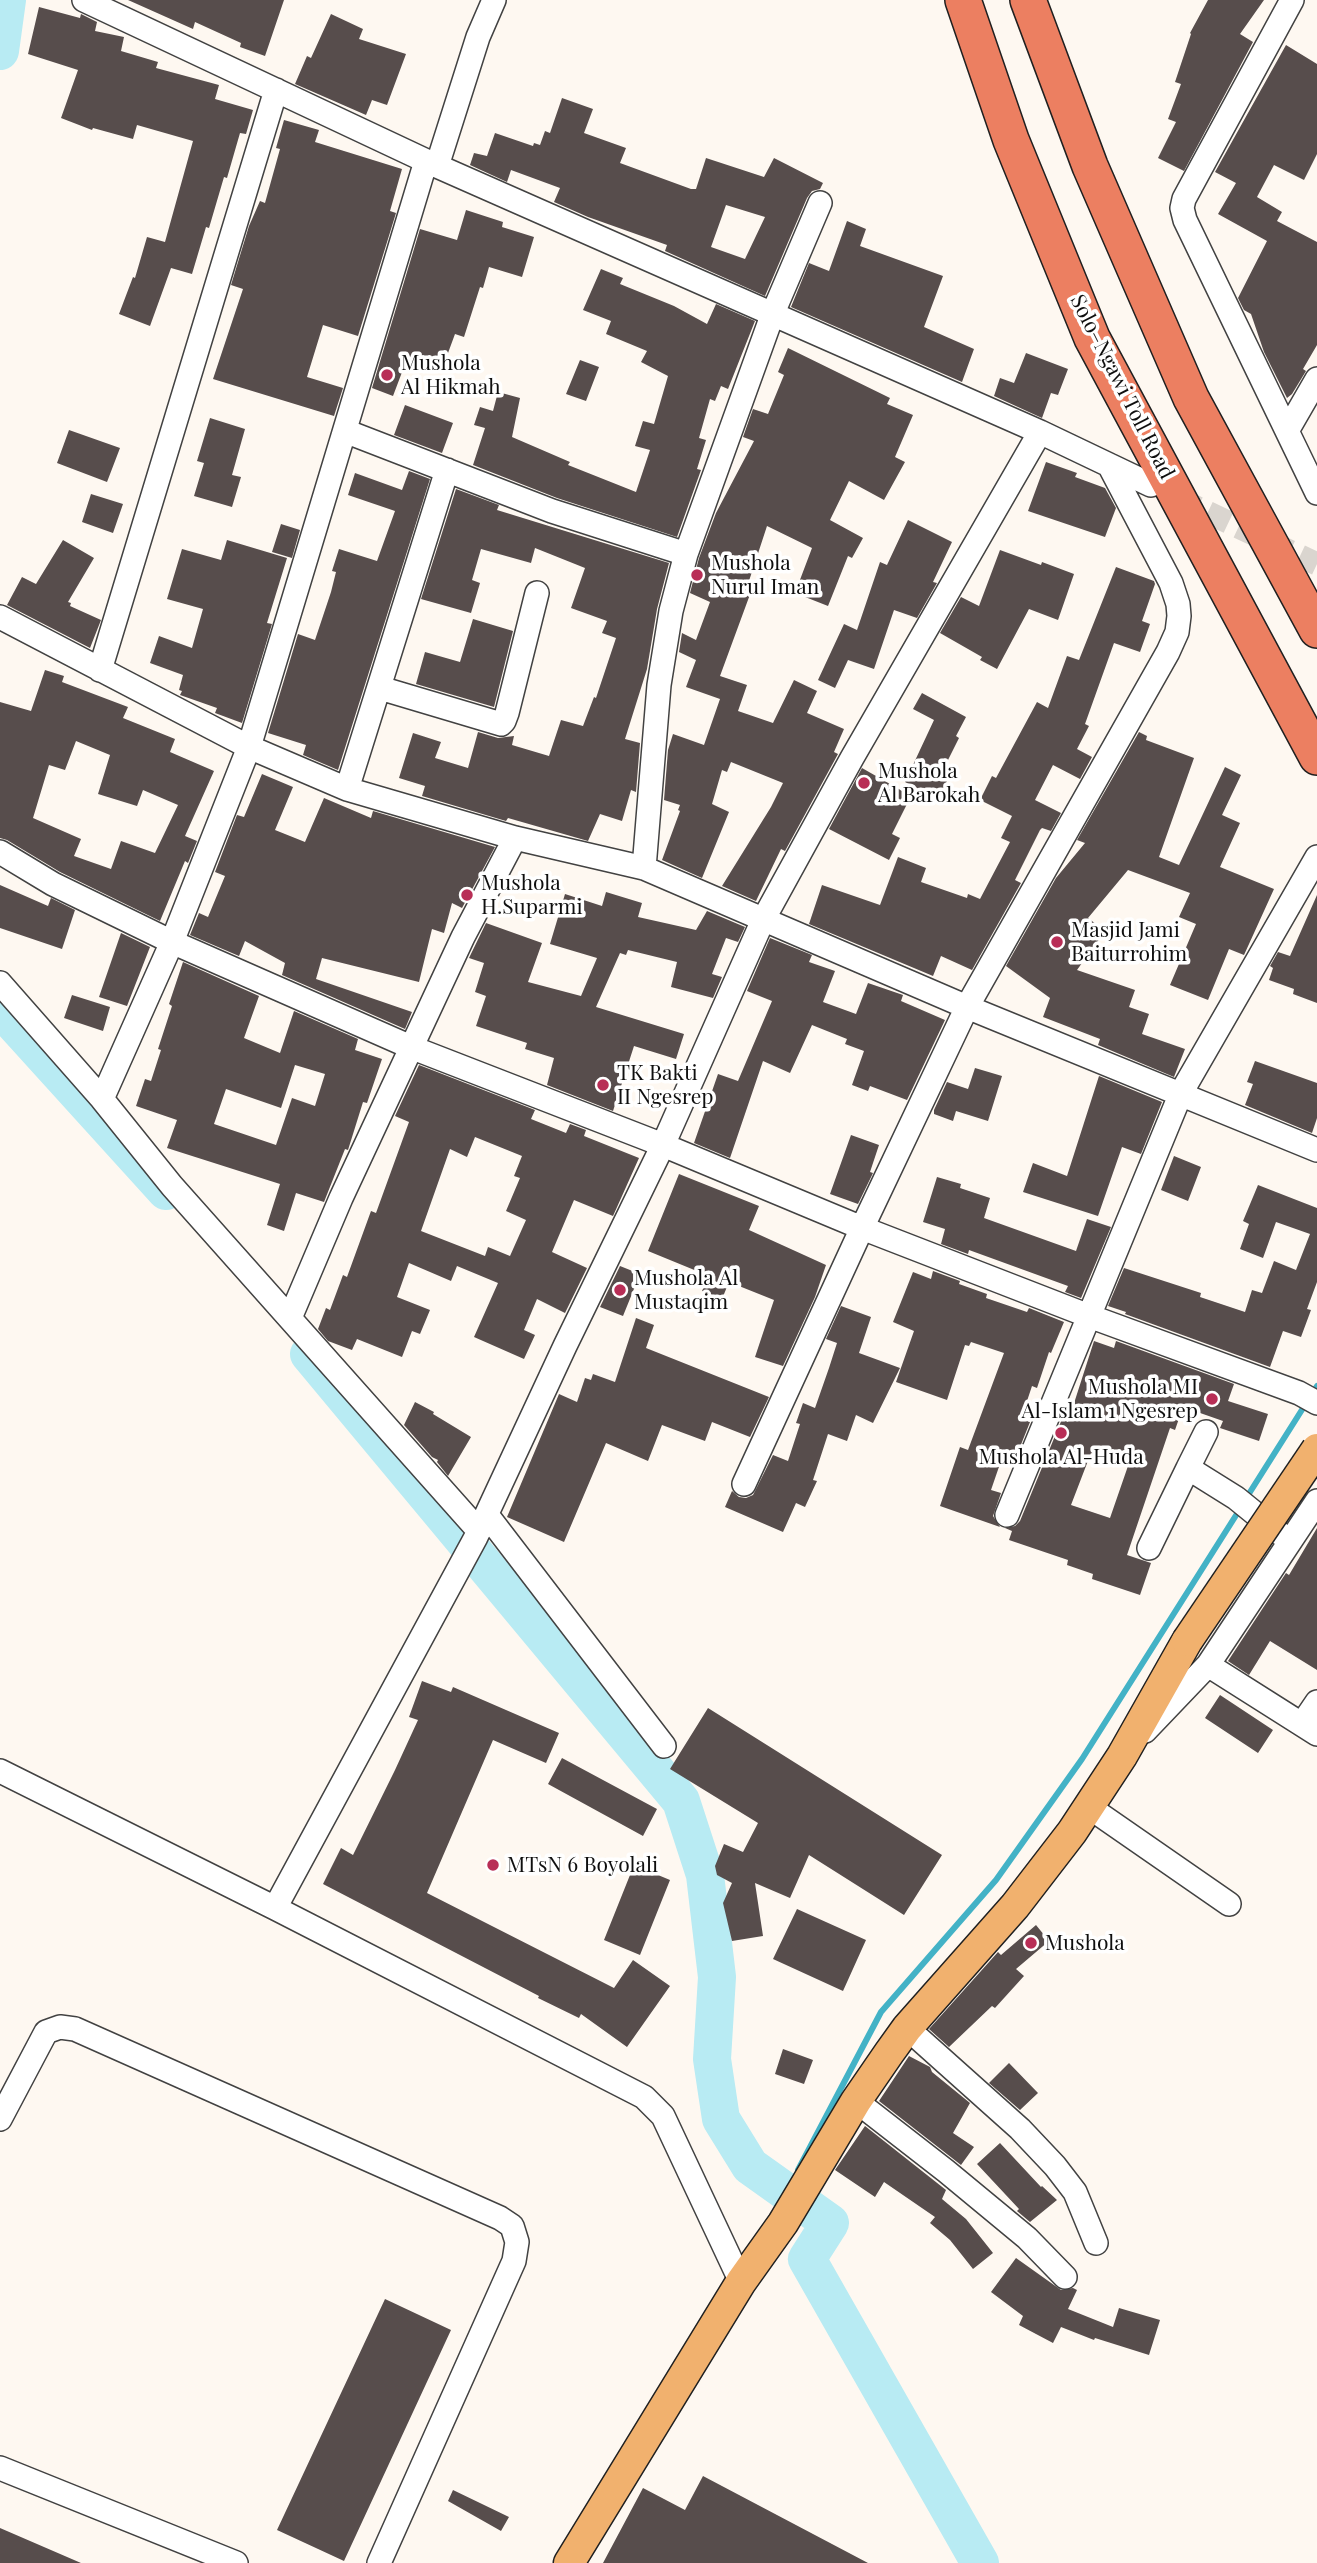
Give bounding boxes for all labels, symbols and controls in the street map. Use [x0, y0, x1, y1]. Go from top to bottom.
street label: Solo–Ngawi Toll Road [1065, 291, 1179, 483]
place label: Mushola Al Hikmah [401, 350, 501, 400]
marker: Mushola Al Hikmah [379, 367, 395, 383]
place label: Mushola Nurul Iman [711, 550, 819, 600]
marker: Mushola Nurul Iman [689, 567, 705, 583]
place label: Mushola Al Barokah [878, 758, 980, 808]
marker: Mushola Al Barokah [856, 775, 872, 791]
place label: Mushola H.Suparmi [481, 870, 583, 920]
marker: Mushola H.Suparmi [459, 887, 475, 903]
place label: Masjid Jami Baiturrohim [1071, 917, 1187, 967]
marker: Masjid Jami Baiturrohim [1049, 934, 1065, 950]
place label: TK Bakti II Ngesrep [617, 1060, 714, 1110]
marker: TK Bakti II Ngesrep [595, 1077, 611, 1093]
place label: Mushola Al Mustaqim [634, 1265, 738, 1315]
marker: Mushola Al Mustaqim [612, 1282, 628, 1298]
place label: Mushola MI Al-Islam 1 Ngesrep [1021, 1374, 1198, 1424]
marker: Mushola MI Al-Islam 1 Ngesrep [1204, 1391, 1220, 1407]
marker: Mushola Al-Huda [1053, 1425, 1069, 1441]
place label: Mushola Al-Huda [978, 1444, 1144, 1470]
place label: MTsN 6 Boyolali [507, 1852, 658, 1878]
marker: MTsN 6 Boyolali [485, 1857, 501, 1873]
place label: Mushola [1045, 1930, 1125, 1956]
marker: Mushola [1023, 1935, 1039, 1951]

